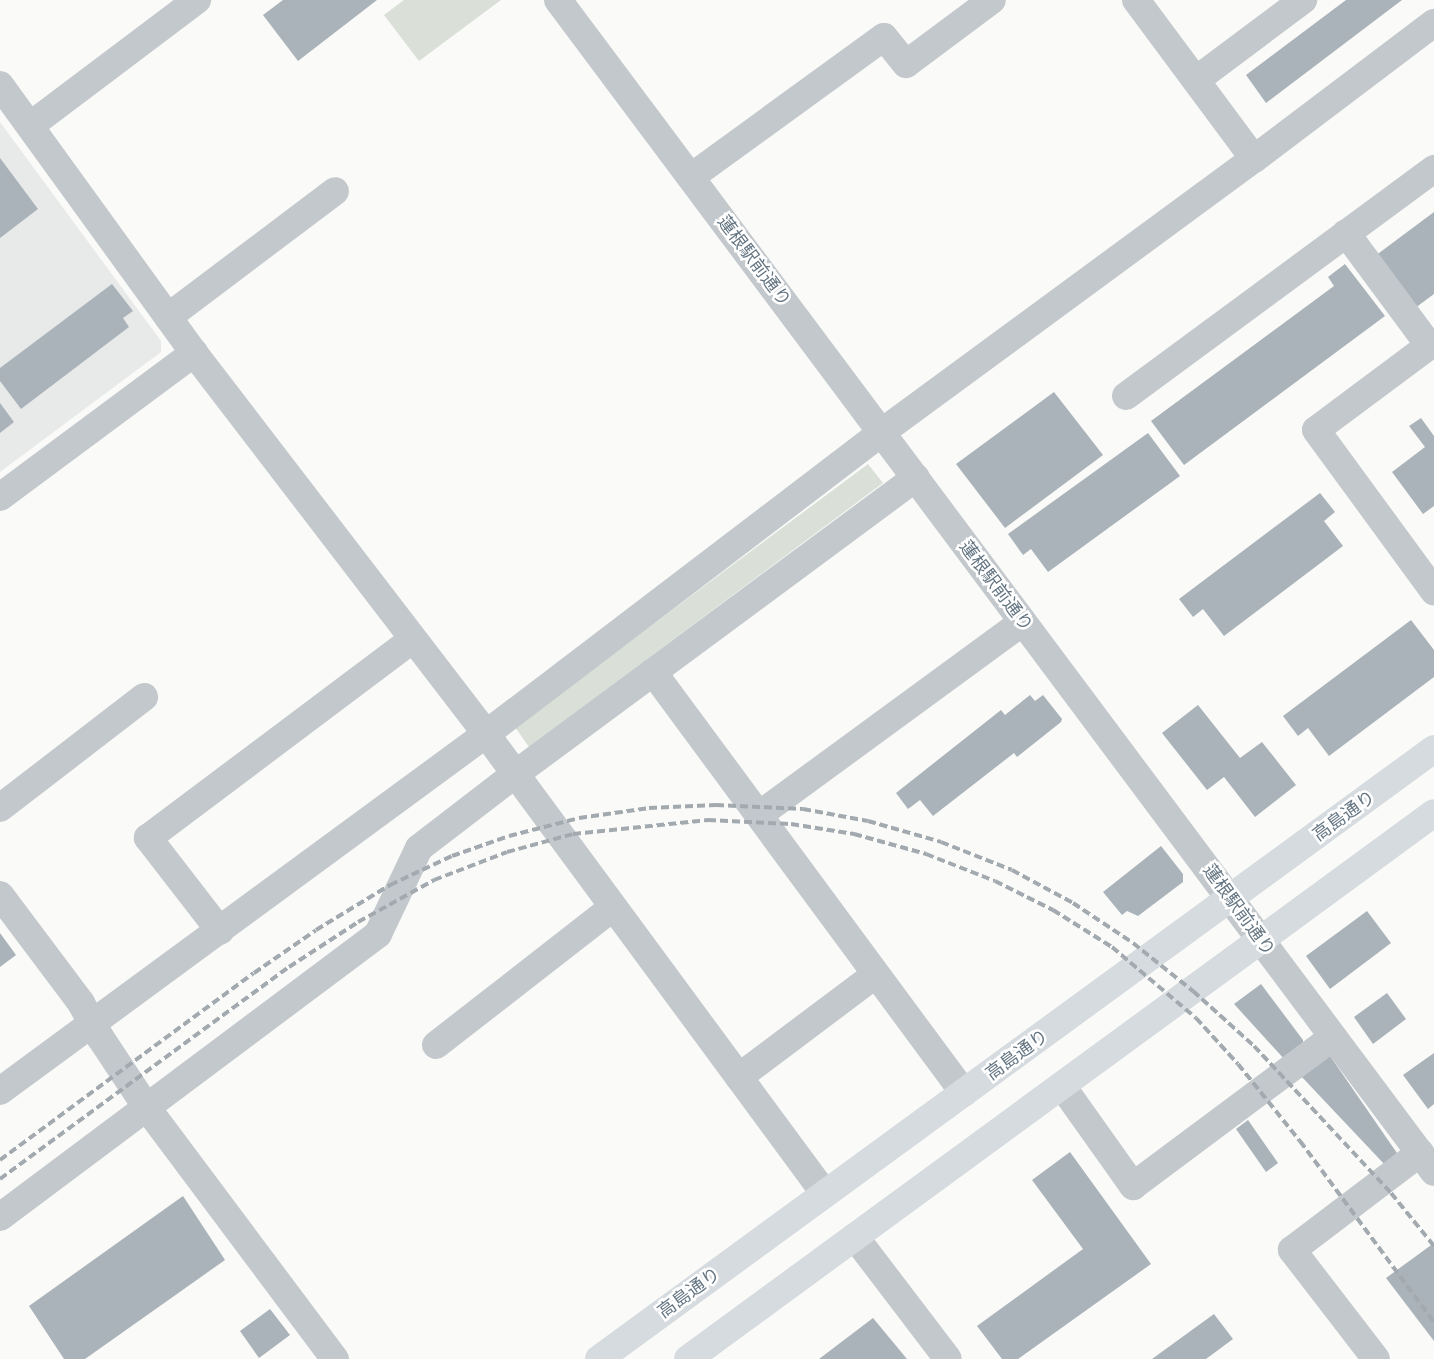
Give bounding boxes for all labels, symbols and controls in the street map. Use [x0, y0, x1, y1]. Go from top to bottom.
street label: 蓮根駅前通り [713, 211, 795, 311]
street label: 蓮根駅前通り [955, 536, 1037, 636]
street label: 高島通り [1309, 786, 1379, 846]
street label: 蓮根駅前通り [1199, 860, 1279, 960]
street label: 高島通り [982, 1025, 1052, 1085]
street label: 高島通り [654, 1263, 724, 1323]

